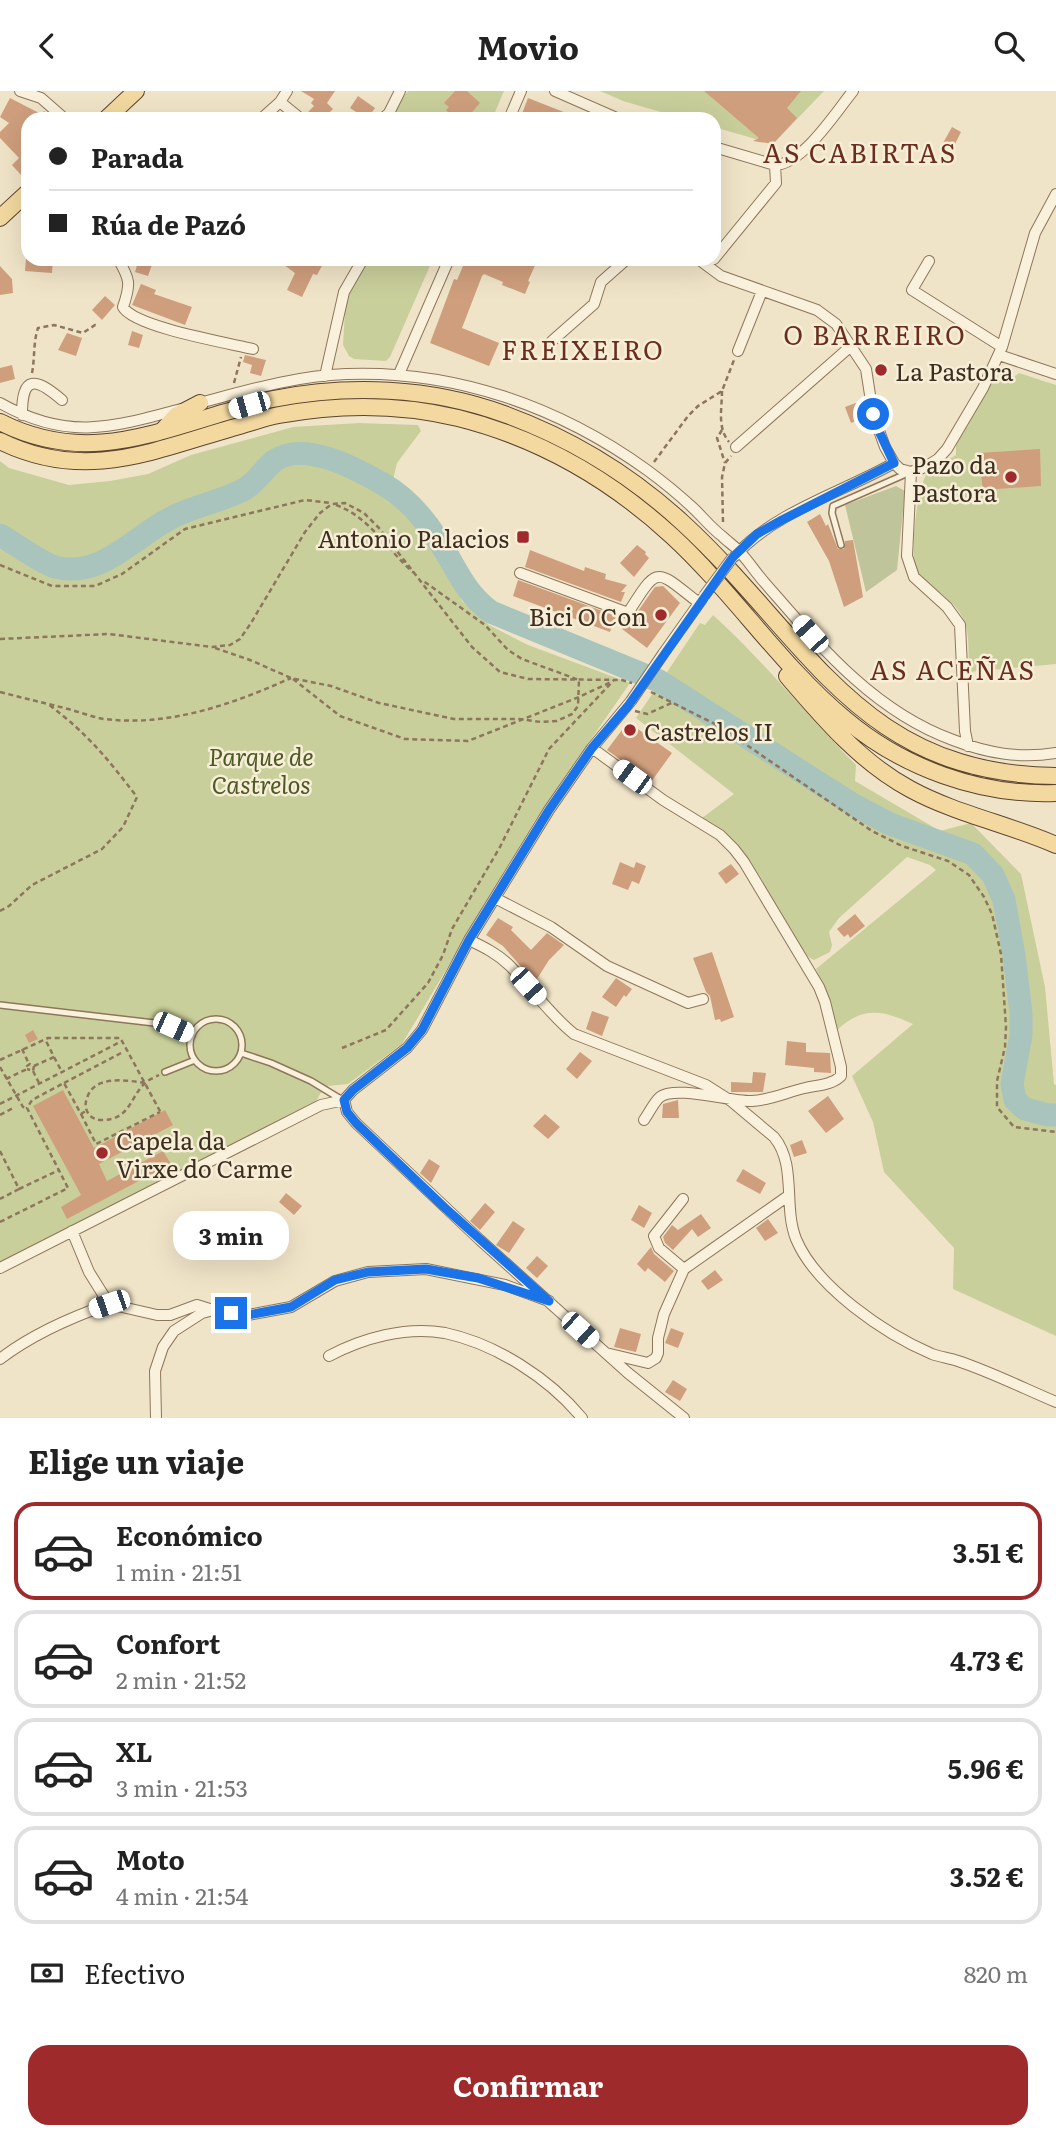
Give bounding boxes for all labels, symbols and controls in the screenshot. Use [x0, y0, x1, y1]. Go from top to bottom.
text: Movio [477, 22, 579, 70]
icon: back [28, 27, 66, 65]
icon: search [990, 27, 1028, 65]
district label: AS CABIRTAS [763, 132, 957, 171]
text: Parada [91, 137, 184, 176]
text: Rúa de Pazó [91, 204, 246, 243]
district label: O BARREIRO [783, 314, 967, 353]
district label: FREIXEIRO [501, 329, 665, 368]
place label: La Pastora [895, 353, 1014, 388]
marker: La Pastora [873, 362, 889, 378]
car [226, 389, 273, 421]
route start [857, 398, 889, 430]
place label: Pazo da Pastora [911, 446, 997, 509]
marker: Pazo da Pastora [1003, 469, 1019, 485]
place label: Antonio Palacios [318, 520, 509, 555]
marker: Antonio Palacios [515, 529, 531, 545]
place label: Bici O Con [529, 598, 647, 633]
marker: Bici O Con [653, 607, 669, 623]
car [789, 611, 832, 657]
district label: AS ACEÑAS [870, 649, 1036, 688]
place label: Castrelos II [644, 713, 773, 748]
marker: Castrelos II [622, 722, 638, 738]
park label: Parque de Castrelos [208, 738, 314, 801]
car [609, 756, 656, 798]
car [507, 963, 550, 1009]
car [150, 1009, 197, 1045]
place label: Capela da Virxe do Carme [116, 1122, 293, 1185]
marker: Capela da Virxe do Carme [94, 1145, 110, 1161]
callout: 3 min [173, 1211, 289, 1261]
text: 3 min [199, 1218, 263, 1252]
car [86, 1287, 133, 1321]
route end [215, 1297, 247, 1329]
car [558, 1308, 603, 1352]
text: Elige un viaje [28, 1436, 244, 1484]
text: Económico [116, 1515, 263, 1554]
icon: car [32, 1520, 95, 1583]
text: 3.51 € [953, 1532, 1024, 1571]
text: 1 min · 21:51 [116, 1554, 242, 1588]
text: Confort [116, 1623, 220, 1662]
icon: car [32, 1628, 95, 1691]
text: 4.73 € [950, 1640, 1024, 1679]
text: 2 min · 21:52 [116, 1662, 246, 1696]
text: XL [116, 1731, 153, 1770]
icon: car [32, 1736, 95, 1799]
text: 5.96 € [948, 1748, 1024, 1787]
text: 3 min · 21:53 [116, 1770, 248, 1804]
text: Moto [116, 1839, 185, 1878]
icon: car [32, 1844, 95, 1907]
text: 3.52 € [950, 1856, 1024, 1895]
text: 4 min · 21:54 [116, 1878, 248, 1912]
text: Efectivo [84, 1953, 185, 1992]
icon: cash [28, 1954, 66, 1992]
text: 820 m [964, 1956, 1028, 1990]
button: Confirmar [28, 2045, 1028, 2125]

